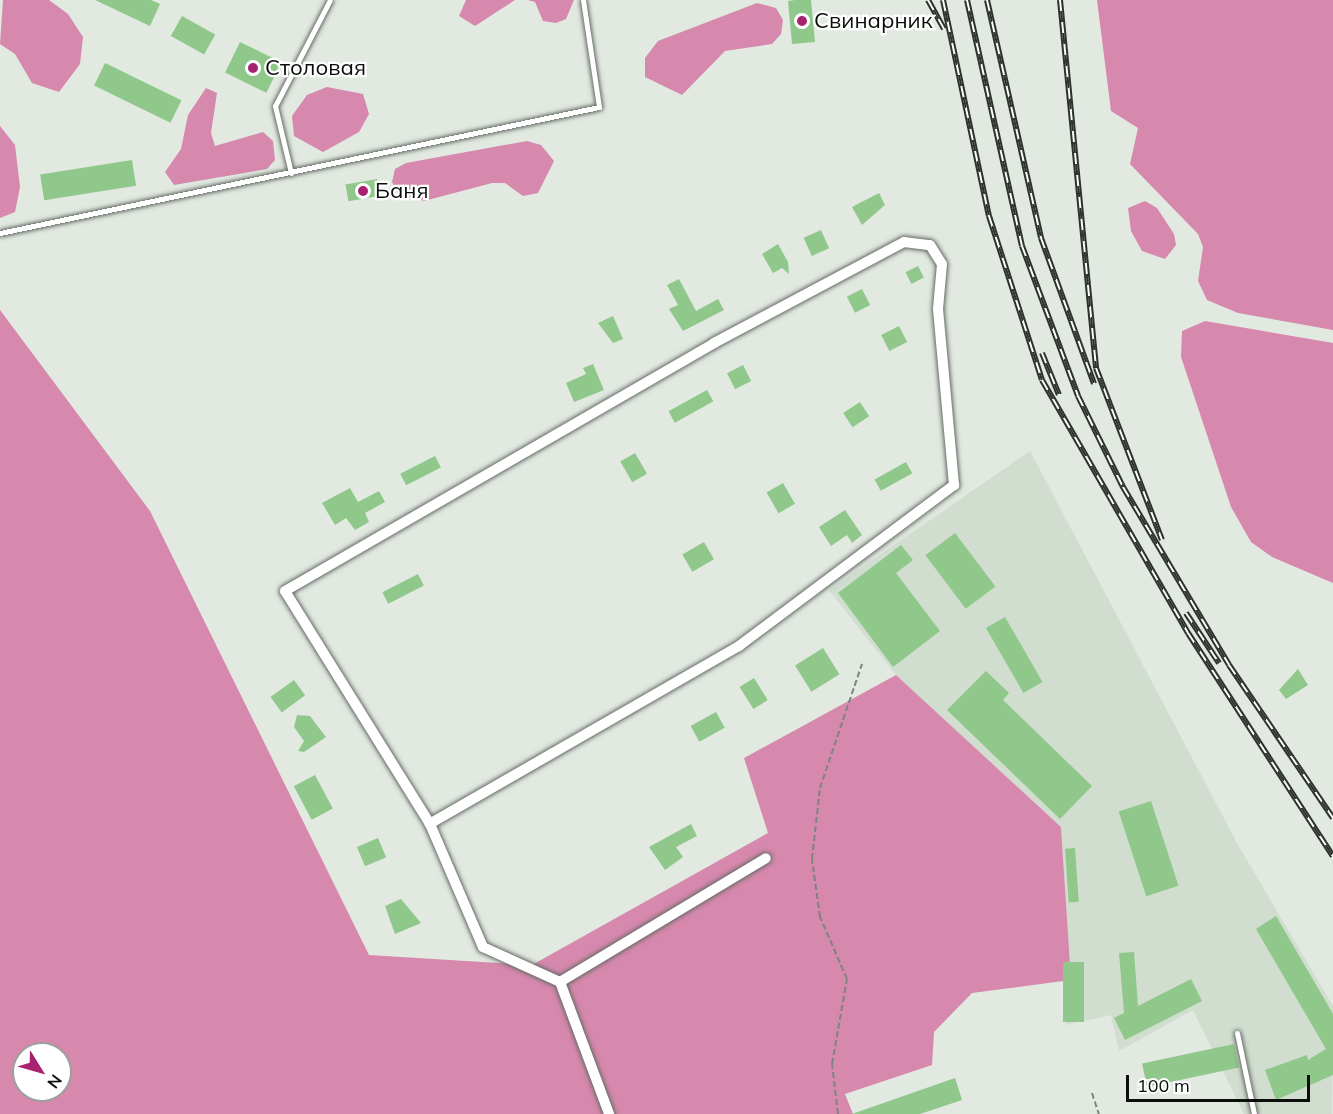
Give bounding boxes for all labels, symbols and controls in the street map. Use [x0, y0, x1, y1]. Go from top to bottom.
place label: Свинарник [814, 8, 932, 34]
marker: Свинарник [795, 14, 809, 28]
place label: Столовая [265, 55, 366, 81]
marker: Столовая [246, 61, 260, 75]
place label: Баня [375, 178, 429, 204]
marker: Баня [356, 184, 370, 198]
north arrow [12, 1042, 72, 1102]
scale bar [1129, 1063, 1314, 1101]
text: N [43, 1071, 66, 1092]
text: 100 m [1137, 1074, 1190, 1097]

